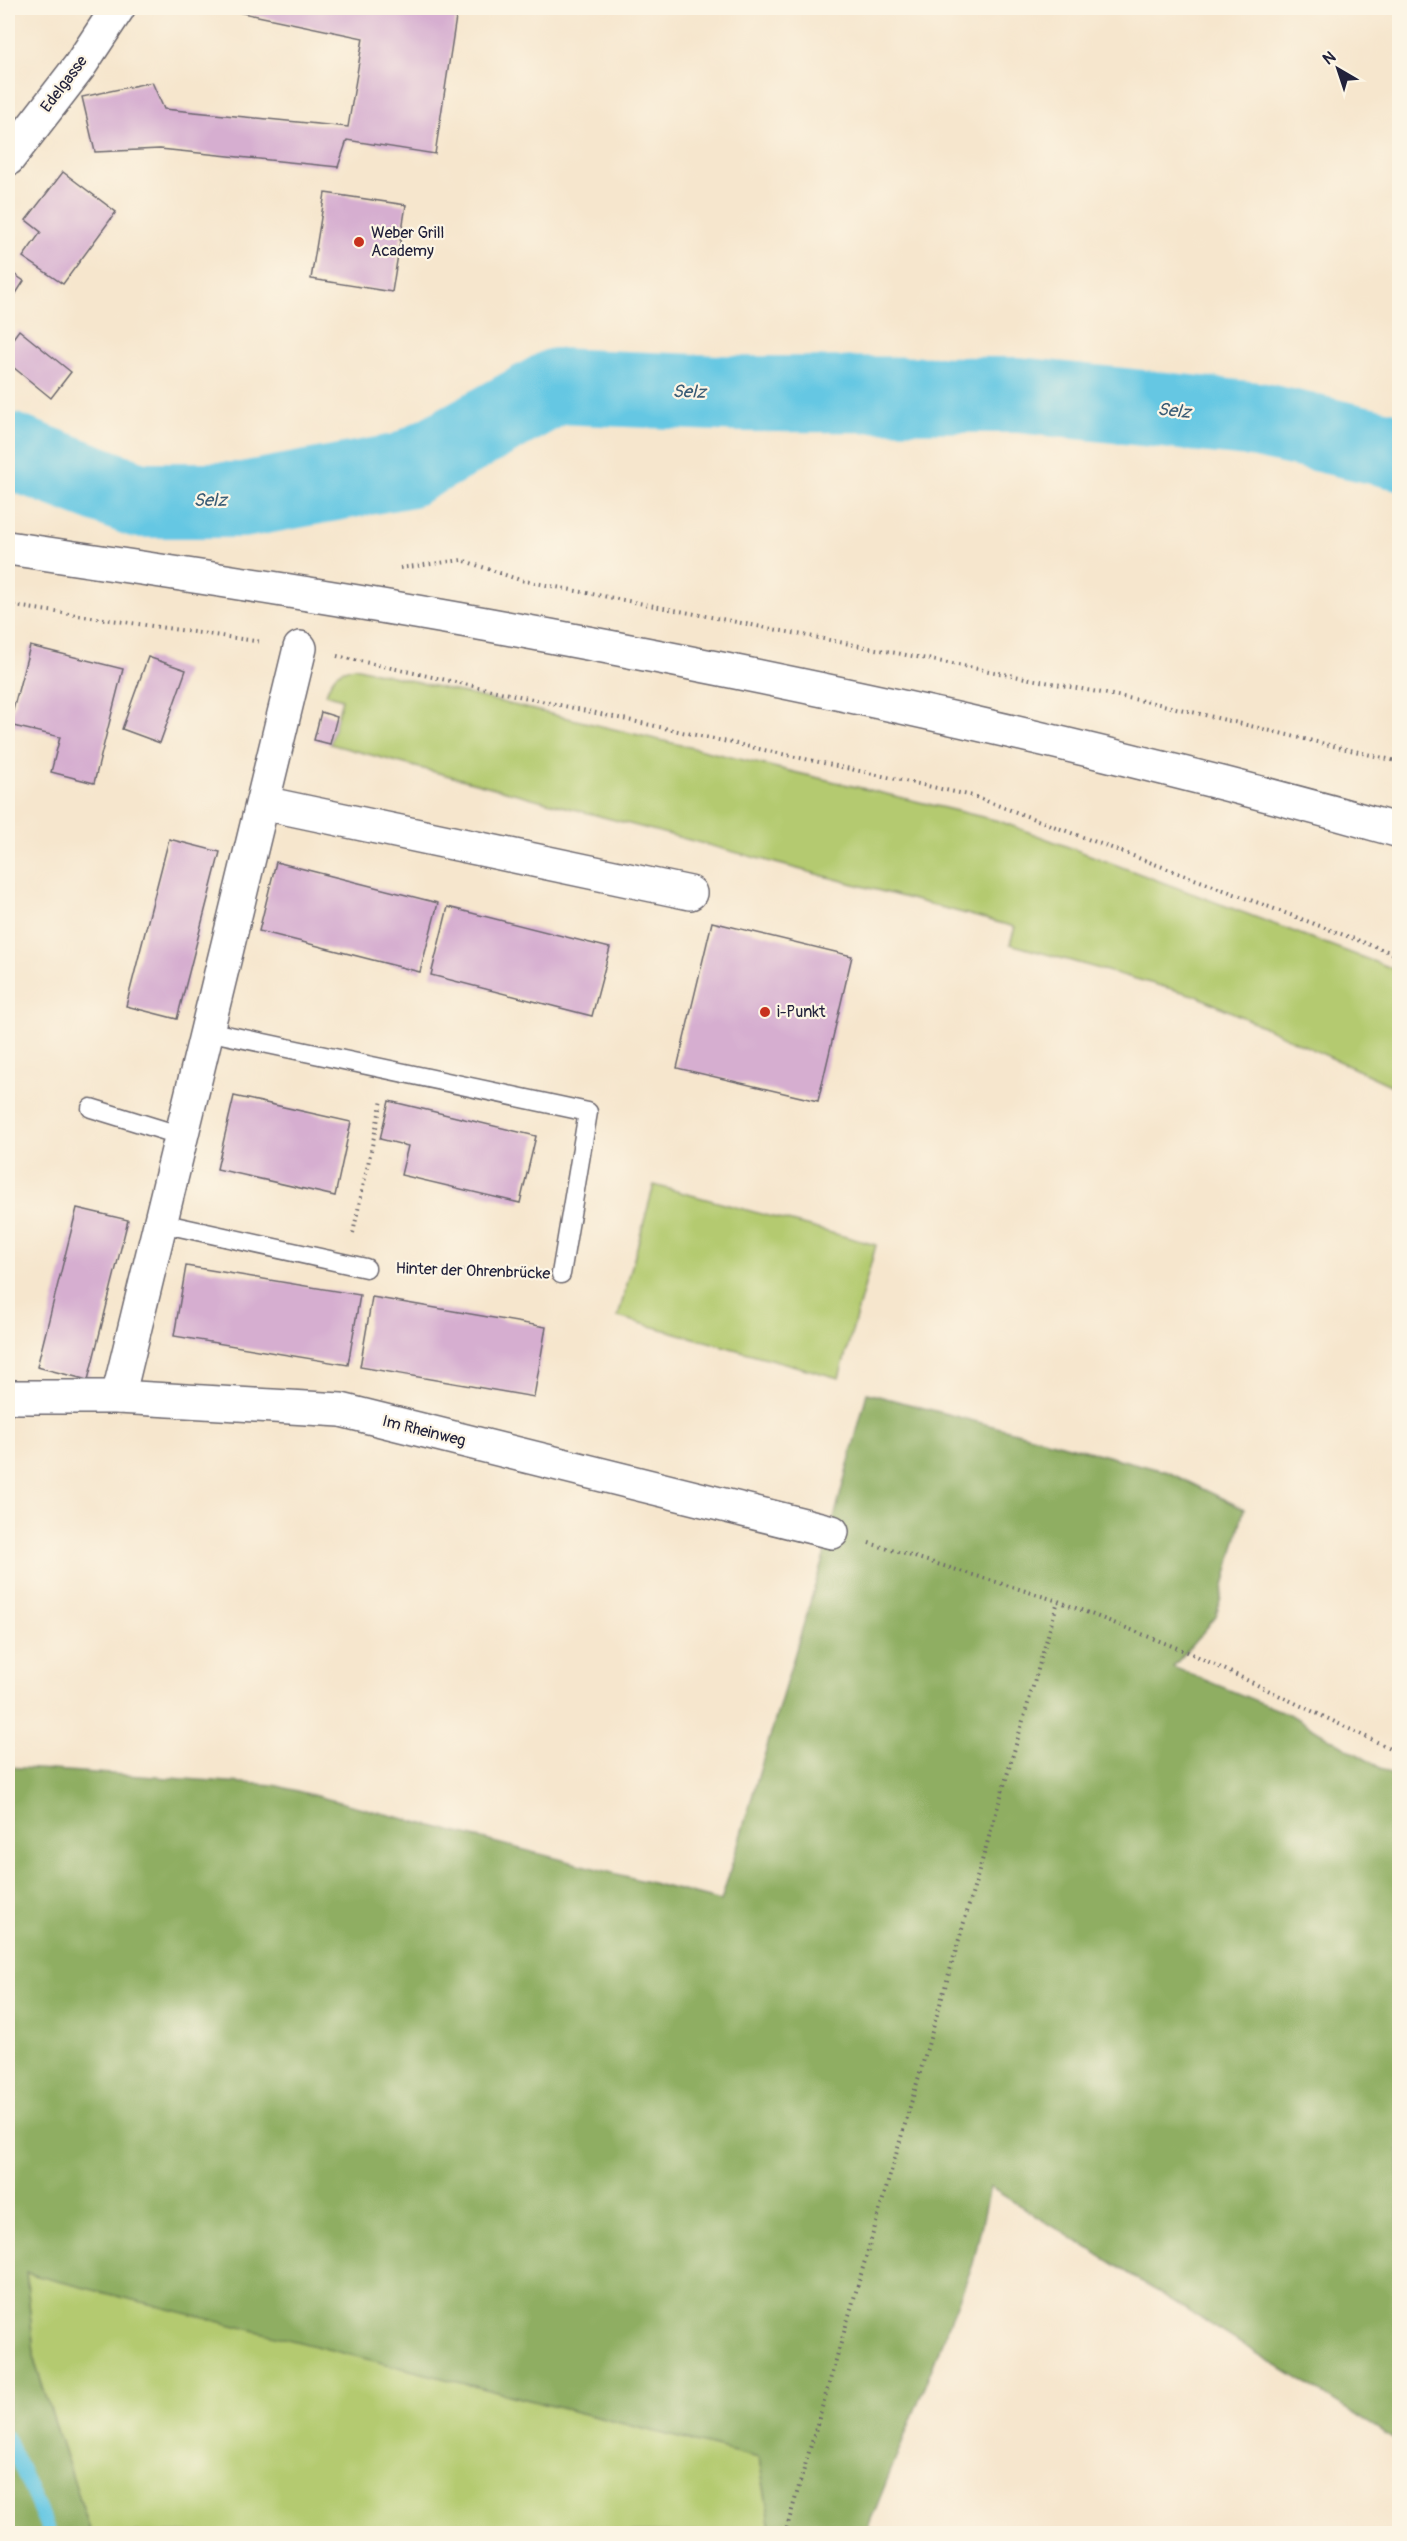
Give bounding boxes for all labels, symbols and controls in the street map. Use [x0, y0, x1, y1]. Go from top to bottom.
north arrow [1308, 39, 1368, 99]
text: N [1319, 47, 1340, 69]
street label: Edelgasse [36, 52, 92, 116]
place label: Weber Grill Academy [371, 223, 444, 261]
marker: Weber Grill Academy [352, 235, 366, 249]
water label: Selz [672, 380, 709, 404]
water label: Selz [1156, 398, 1194, 424]
water label: Selz [193, 489, 229, 512]
place label: i-Punkt [777, 1002, 826, 1022]
marker: i-Punkt [758, 1005, 772, 1019]
street label: Hinter der Ohrenbrücke [395, 1258, 551, 1284]
street label: Im Rheinweg [380, 1411, 468, 1451]

